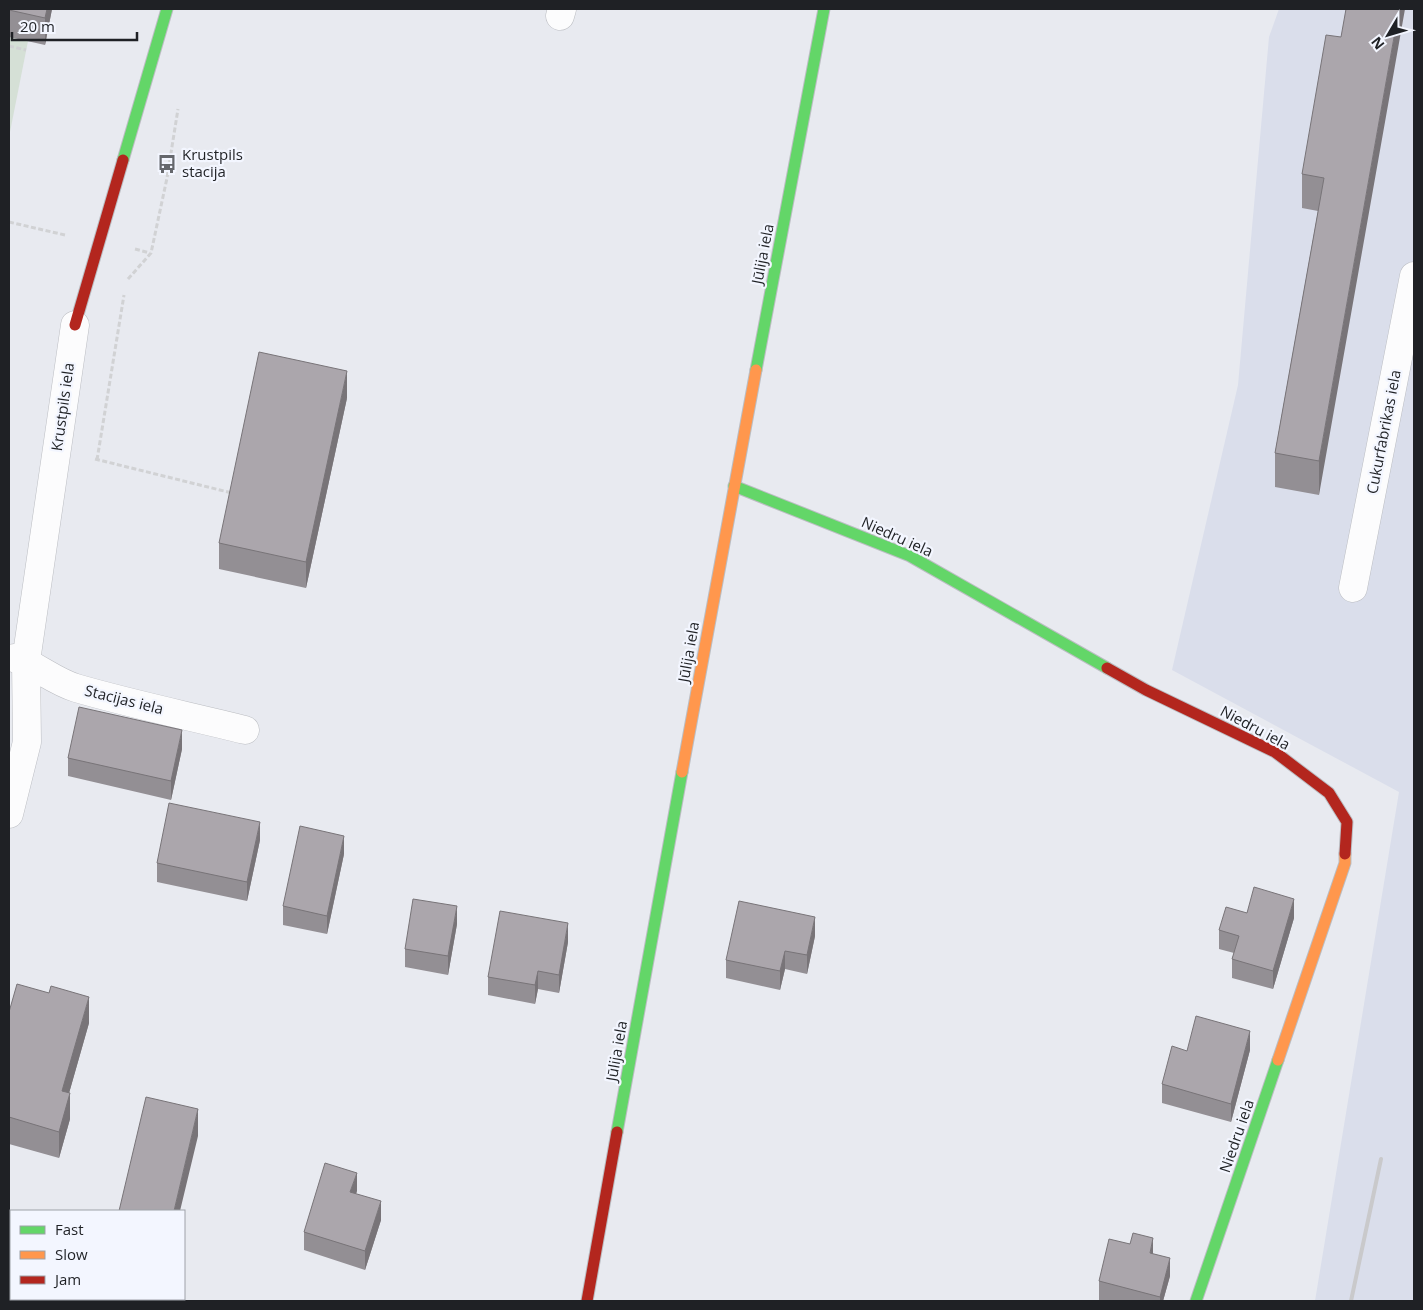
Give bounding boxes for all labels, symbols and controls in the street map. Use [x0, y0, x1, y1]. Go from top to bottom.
scale bar [12, 10, 138, 42]
north arrow [1363, 10, 1413, 60]
text: 20 m [20, 16, 55, 36]
text: N [1366, 33, 1388, 54]
place label: Krustpils stacija [182, 144, 243, 181]
bus stop icon: Krustpils stacija [156, 153, 178, 175]
street label: Jūlija iela [746, 222, 778, 288]
street label: Krustpils iela [46, 361, 78, 452]
street label: Cukurfabrikas iela [1361, 368, 1405, 496]
street label: Niedru iela [859, 511, 936, 561]
street label: Jūlija iela [673, 620, 703, 686]
street label: Stacijas iela [83, 680, 166, 718]
street label: Niedru iela [1217, 700, 1294, 754]
street label: Jūlija iela [601, 1019, 631, 1085]
street label: Niedru iela [1214, 1096, 1258, 1175]
legend [10, 1210, 185, 1300]
text: Fast [55, 1219, 84, 1239]
text: Slow [55, 1244, 88, 1264]
text: Jam [53, 1269, 81, 1289]

